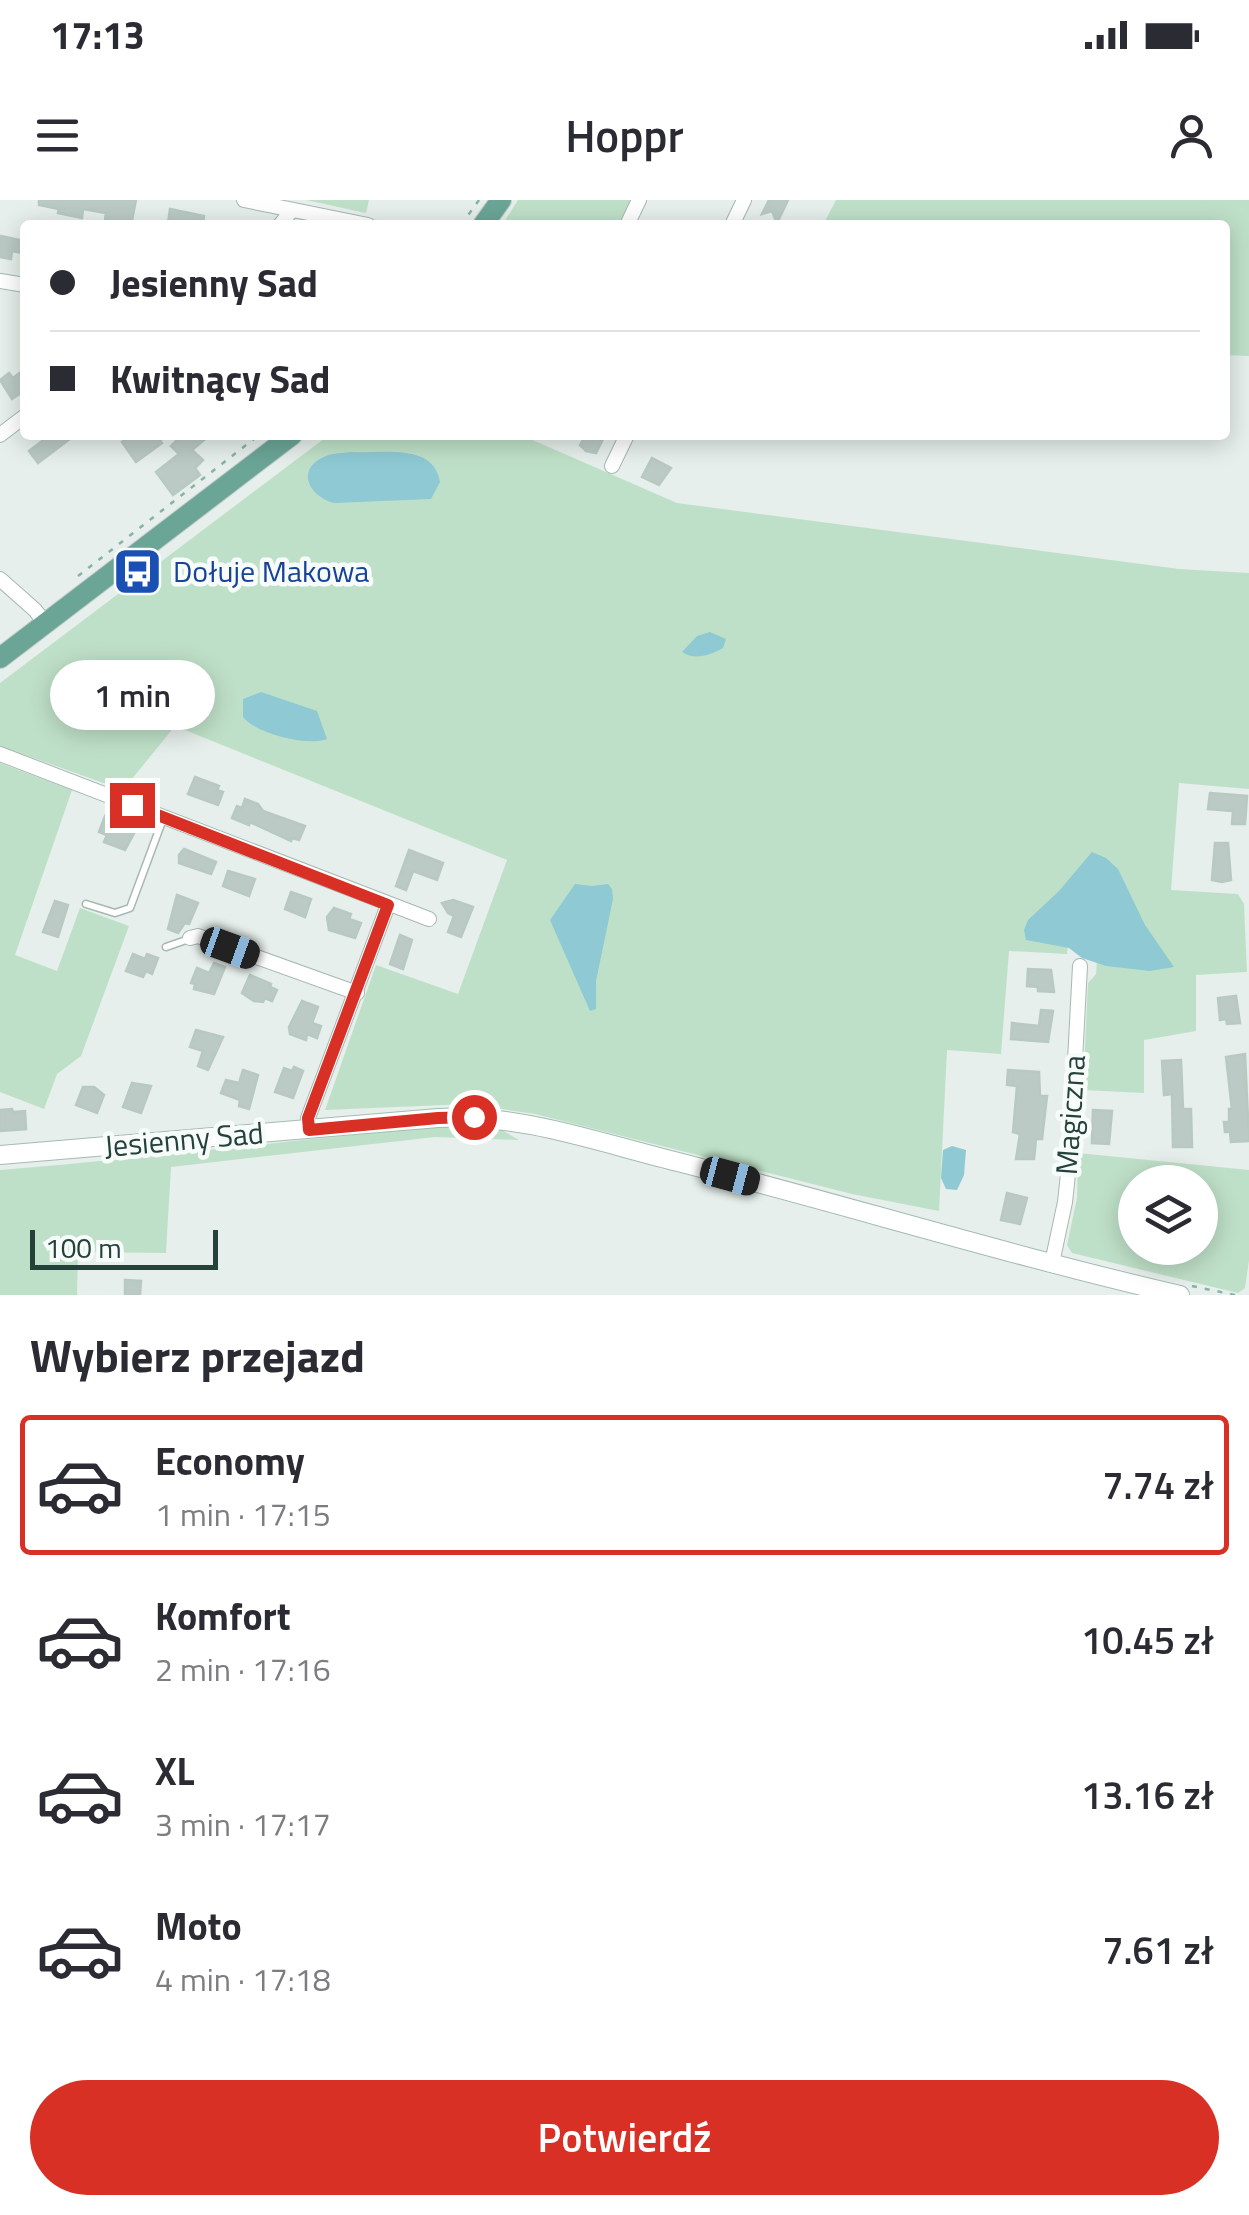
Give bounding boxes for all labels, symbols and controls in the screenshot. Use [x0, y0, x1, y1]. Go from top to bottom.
text: 17:13 [50, 6, 145, 64]
text: Hoppr [565, 101, 684, 169]
icon: menu [30, 108, 85, 163]
icon: person [1164, 108, 1219, 163]
text: Jesienny Sad [110, 254, 318, 312]
text: Kwitnący Sad [110, 350, 330, 408]
bus stop icon: Dołuje Makowa [112, 546, 164, 598]
place label: Dołuje Makowa [173, 548, 369, 594]
callout: 1 min [49, 660, 214, 730]
text: 1 min [94, 671, 171, 719]
route end [110, 783, 155, 828]
car [197, 924, 263, 972]
street label: Magiczna [1043, 1053, 1097, 1176]
route start [452, 1095, 497, 1140]
street label: Jesienny Sad [102, 1109, 265, 1169]
car [697, 1154, 763, 1198]
map controls [1118, 1165, 1218, 1265]
button: layers [1118, 1165, 1218, 1265]
scale bar [30, 1225, 218, 1270]
text: 100 m [45, 1226, 122, 1269]
text: Wybierz przejazd [30, 1321, 365, 1389]
text: Economy [155, 1432, 305, 1490]
icon: car [35, 1440, 125, 1530]
text: 7.74 zł [1102, 1456, 1214, 1514]
text: 1 min · 17:15 [155, 1490, 331, 1538]
text: Komfort [155, 1587, 291, 1645]
icon: car [35, 1595, 125, 1685]
text: 10.45 zł [1081, 1611, 1214, 1669]
text: 2 min · 17:16 [155, 1645, 331, 1693]
text: XL [155, 1742, 195, 1800]
icon: car [35, 1750, 125, 1840]
text: 13.16 zł [1081, 1766, 1214, 1824]
text: 3 min · 17:17 [155, 1800, 331, 1848]
text: Moto [155, 1897, 242, 1955]
icon: car [35, 1905, 125, 1995]
text: 7.61 zł [1102, 1921, 1214, 1979]
text: 4 min · 17:18 [155, 1955, 331, 2003]
button: Potwierdź [30, 2080, 1219, 2195]

